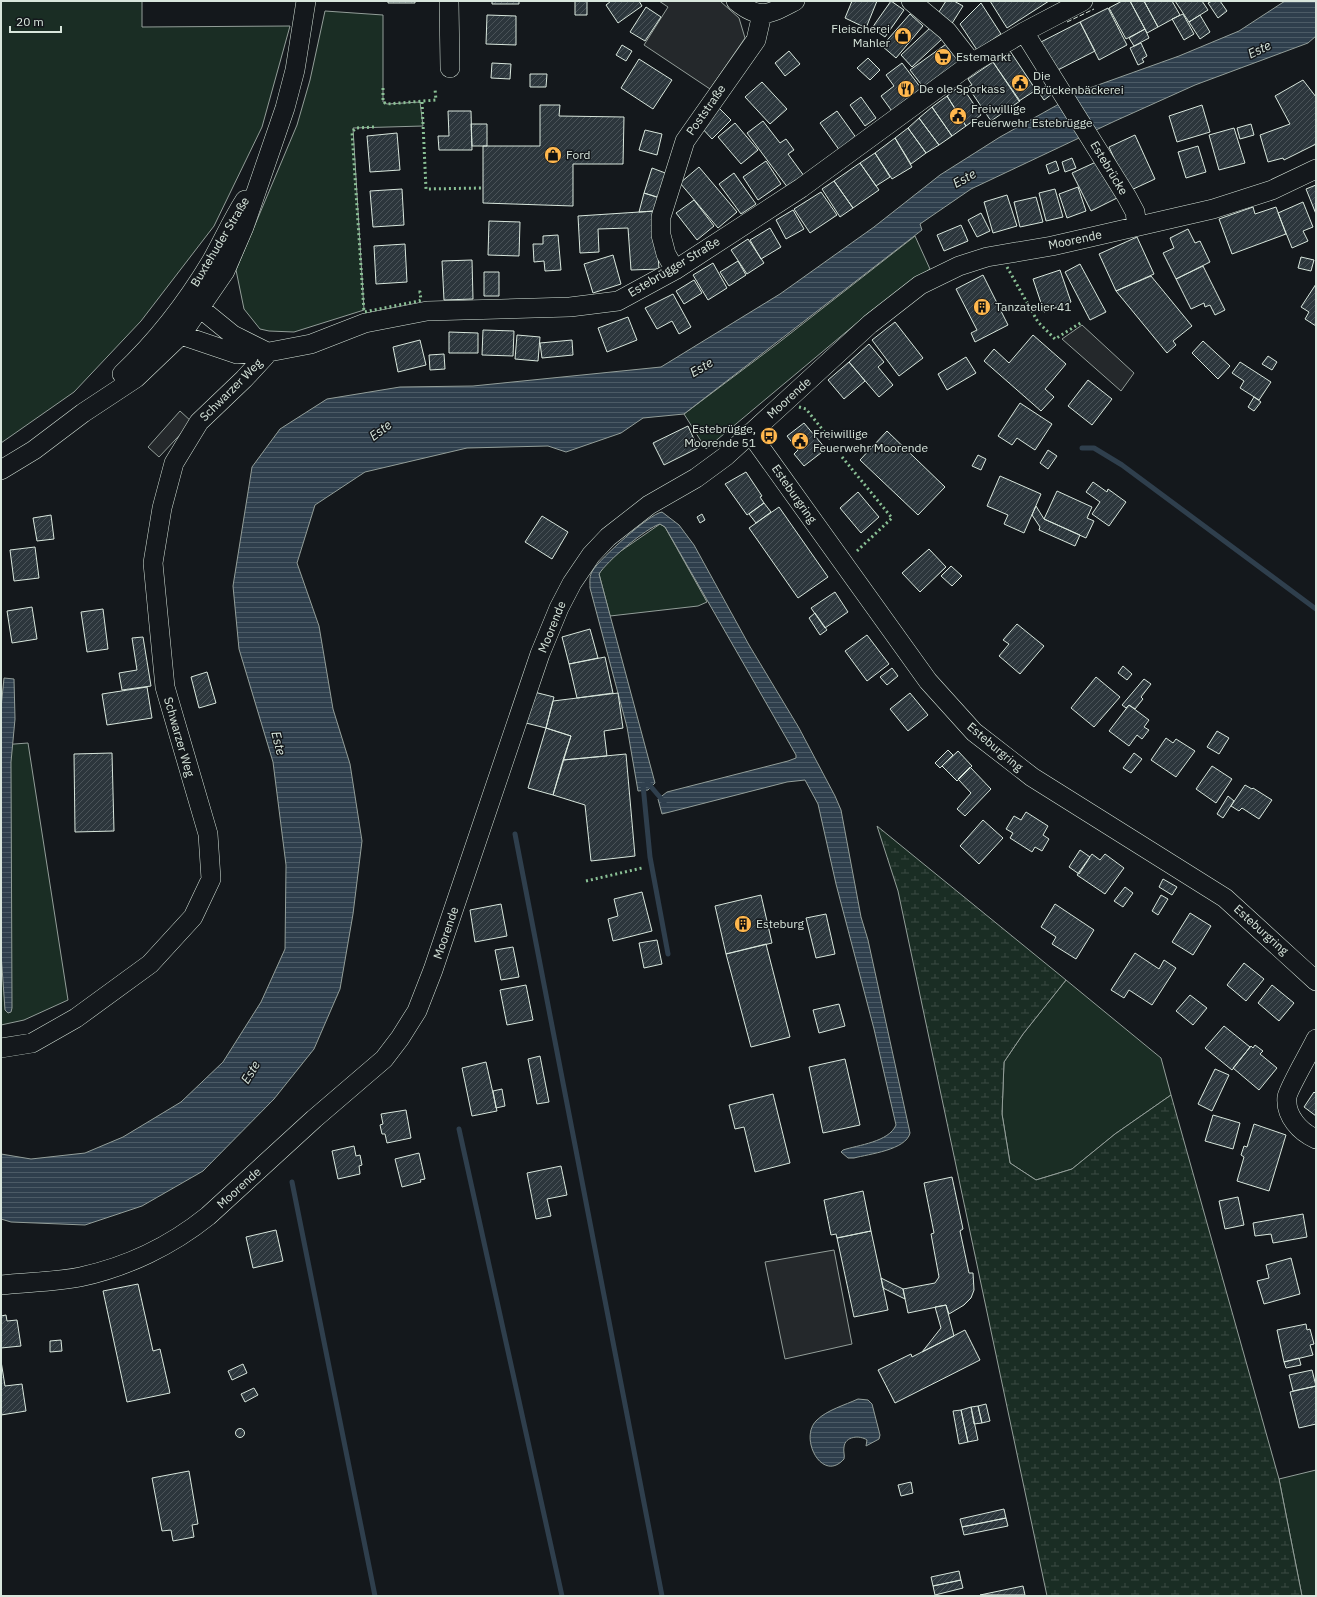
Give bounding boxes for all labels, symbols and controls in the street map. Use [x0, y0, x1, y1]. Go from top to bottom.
scale bar [10, 8, 61, 34]
text: 20 m [16, 14, 44, 29]
place label: Fleischerei Mahler [831, 21, 891, 50]
shop icon: Fleischerei Mahler [893, 26, 913, 46]
water label: Este [1245, 36, 1274, 62]
supermarket icon: Estemarkt [933, 47, 953, 67]
place label: Estemarkt [956, 49, 1011, 64]
place label: Die Brückenbäckerei [1033, 68, 1124, 97]
public building icon: Die Brückenbäckerei [1010, 73, 1030, 93]
restaurant icon: De ole Sporkass [896, 79, 916, 99]
street label: Poststraße [683, 81, 729, 138]
place label: De ole Sporkass [919, 81, 1005, 96]
place label: Freiwillige Feuerwehr Estebrügge [971, 101, 1093, 130]
public building icon: Freiwillige Feuerwehr Estebrügge [948, 106, 968, 126]
street label: Estebrücke [1087, 138, 1132, 198]
shop icon: Ford [543, 145, 563, 165]
place label: Ford [566, 147, 590, 162]
water label: Este [950, 165, 979, 192]
street label: Buxtehuder Straße [187, 194, 253, 289]
street label: Moorende [1047, 226, 1104, 253]
street label: Estebrügger Straße [625, 233, 723, 300]
building icon: Tanzatelier 41 [972, 297, 992, 317]
place label: Tanzatelier 41 [995, 299, 1071, 314]
water label: Este [687, 354, 716, 381]
street label: Schwarzer Weg [196, 355, 266, 424]
street label: Moorende [763, 374, 814, 421]
water label: Este [366, 416, 395, 444]
place label: Estebrügge, Moorende 51 [684, 421, 756, 450]
bus stop icon: Estebrügge, Moorende 51 [759, 426, 779, 446]
place label: Freiwillige Feuerwehr Moorende [813, 426, 929, 455]
public building icon: Freiwillige Feuerwehr Moorende [790, 431, 810, 451]
street label: Esteburgring [769, 461, 821, 527]
street label: Moorende [534, 598, 569, 655]
street label: Schwarzer Weg [161, 695, 198, 779]
street label: Esteburgring [964, 719, 1027, 775]
water label: Este [267, 729, 290, 757]
street label: Esteburgring [1231, 901, 1292, 958]
street label: Moorende [430, 904, 462, 961]
building icon: Esteburg [733, 914, 753, 934]
place label: Esteburg [756, 916, 804, 931]
water label: Este [237, 1057, 264, 1087]
street label: Moorende [213, 1164, 264, 1211]

